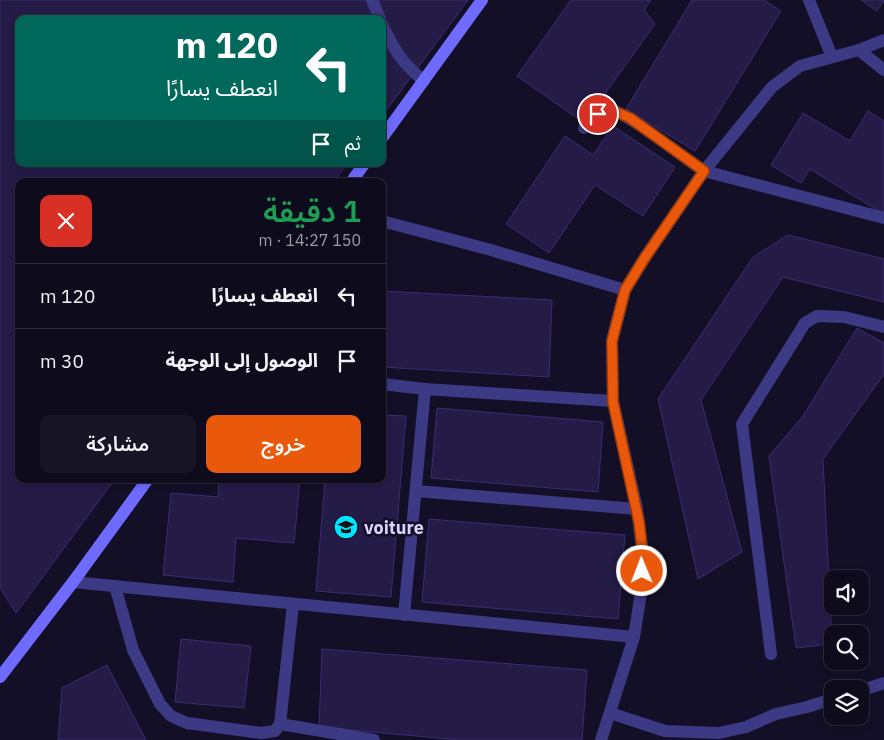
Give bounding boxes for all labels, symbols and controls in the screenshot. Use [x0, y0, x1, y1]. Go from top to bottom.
text: 120 m [175, 22, 278, 68]
icon: left [296, 35, 361, 100]
text: انعطف يسارًا [166, 73, 278, 102]
pin [577, 93, 619, 135]
icon: arrive [584, 100, 612, 128]
icon: arrive [307, 130, 335, 158]
text: ثم [345, 131, 361, 155]
text: 1 دقيقة [263, 191, 361, 230]
button: close [40, 195, 92, 247]
text: 150 m · 14:27 [259, 230, 361, 250]
icon: left [333, 282, 361, 310]
text: انعطف يسارًا [211, 283, 318, 307]
text: 120 m [40, 284, 95, 308]
icon: arrive [333, 347, 361, 375]
text: الوصول إلى الوجهة [166, 348, 318, 372]
text: 30 m [40, 349, 84, 373]
button: مشاركة [40, 415, 196, 473]
button: خروج [206, 415, 361, 473]
school or university icon: voiture [333, 514, 359, 540]
place label: voiture [364, 516, 424, 539]
position arrow [615, 544, 667, 596]
map controls [824, 570, 869, 725]
button: sound [824, 570, 869, 615]
button: search [824, 625, 869, 670]
button: layers [824, 680, 869, 725]

